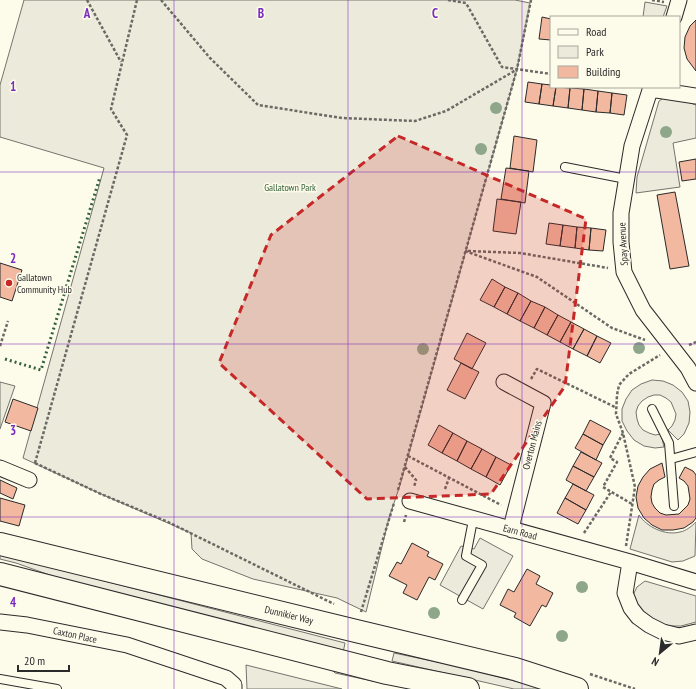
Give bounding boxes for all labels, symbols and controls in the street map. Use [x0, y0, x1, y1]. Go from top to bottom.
text: A [83, 5, 91, 22]
text: B [258, 5, 264, 22]
text: C [432, 5, 438, 22]
legend [550, 16, 680, 88]
text: Road [586, 24, 606, 39]
text: Park [586, 44, 604, 59]
text: Building [586, 64, 621, 79]
text: 1 [10, 78, 16, 95]
park label: Gallatown Park [264, 181, 316, 194]
street label: Spay Avenue [615, 222, 631, 266]
text: 2 [10, 250, 16, 267]
place label: Gallatown Community Hub [17, 271, 72, 296]
marker: Gallatown Community Hub [4, 278, 14, 288]
street label: Overton Mains [519, 418, 545, 471]
text: 3 [10, 422, 16, 439]
street label: Earn Road [502, 521, 538, 543]
text: 4 [10, 594, 17, 611]
street label: Dunnikier Way [263, 603, 315, 627]
street label: Caxton Place [52, 624, 98, 646]
north arrow [640, 633, 680, 673]
scale bar [18, 647, 69, 673]
text: 20 m [24, 653, 45, 668]
text: N [649, 654, 661, 669]

